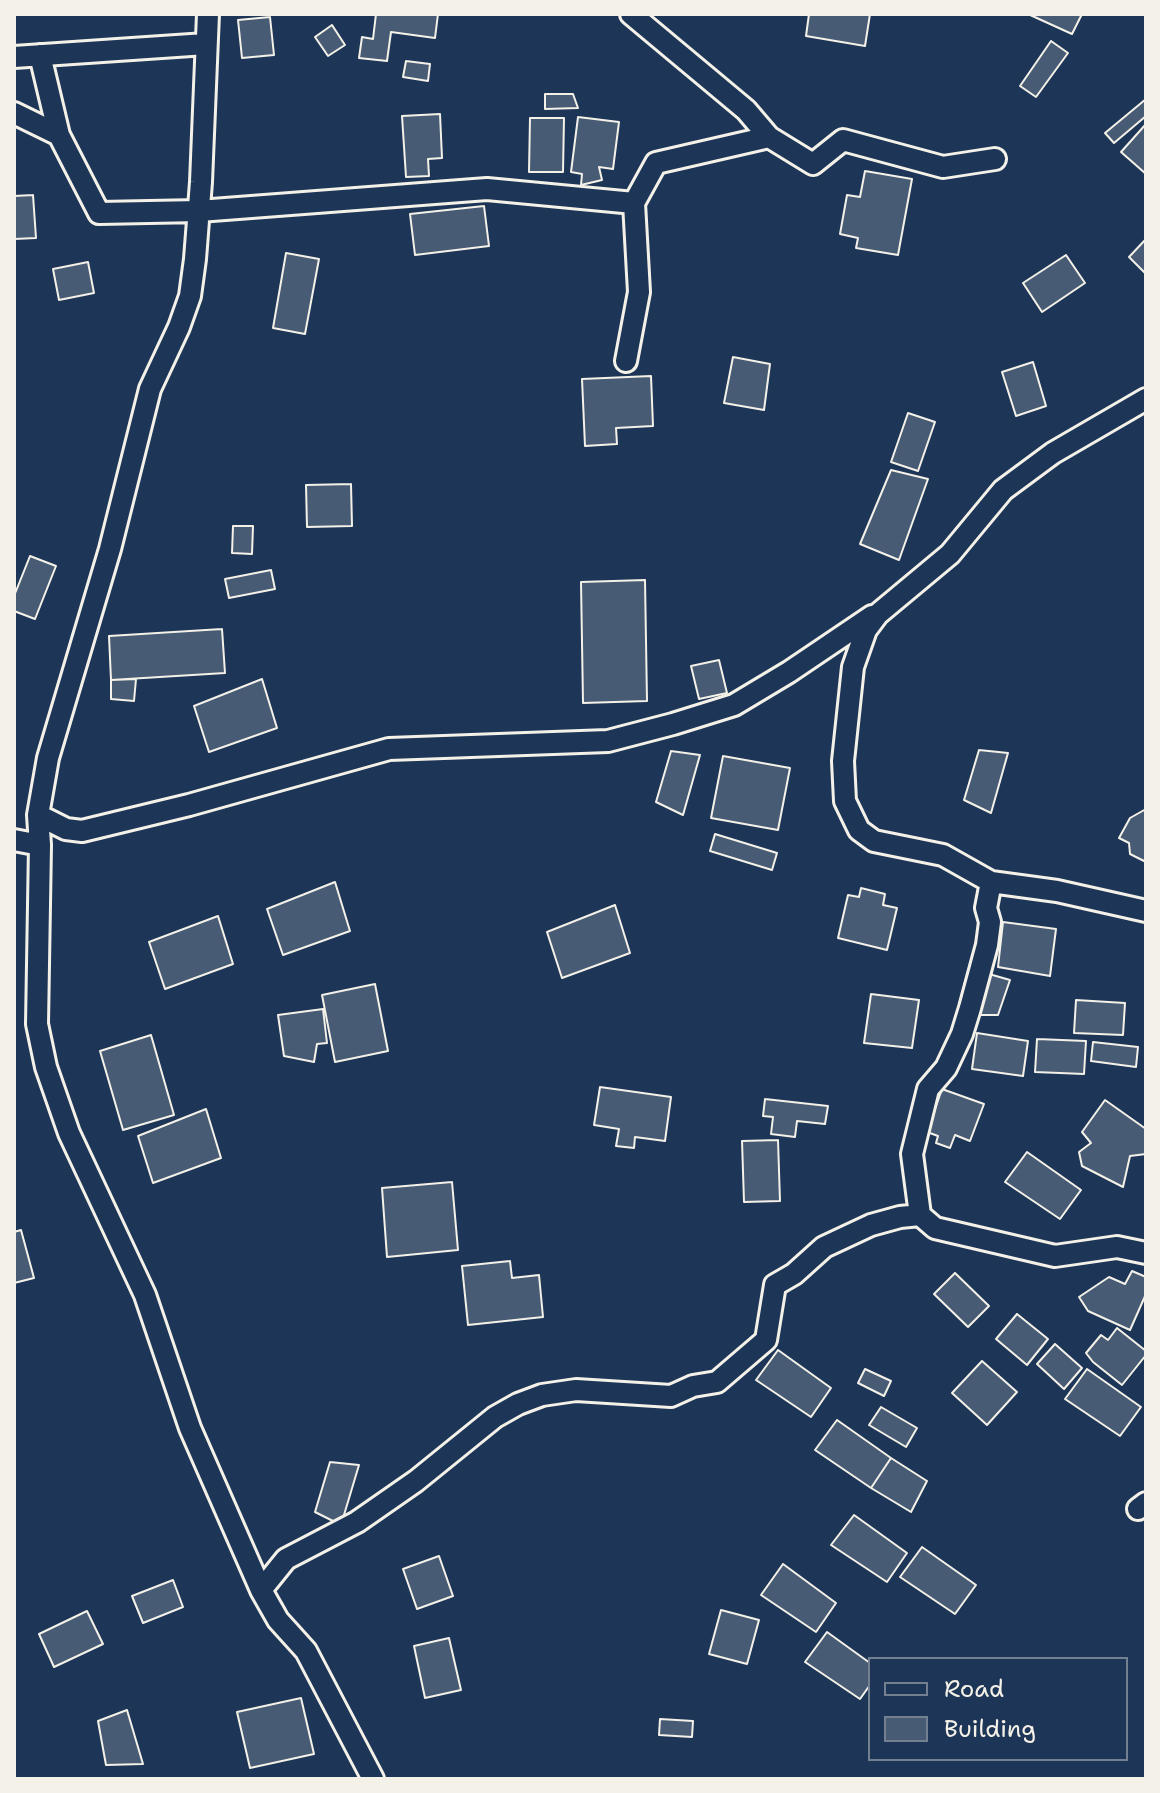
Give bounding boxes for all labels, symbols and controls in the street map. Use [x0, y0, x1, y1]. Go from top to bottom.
legend [868, 1657, 1128, 1761]
text: Road [944, 1673, 1004, 1705]
text: Building [944, 1713, 1036, 1745]

